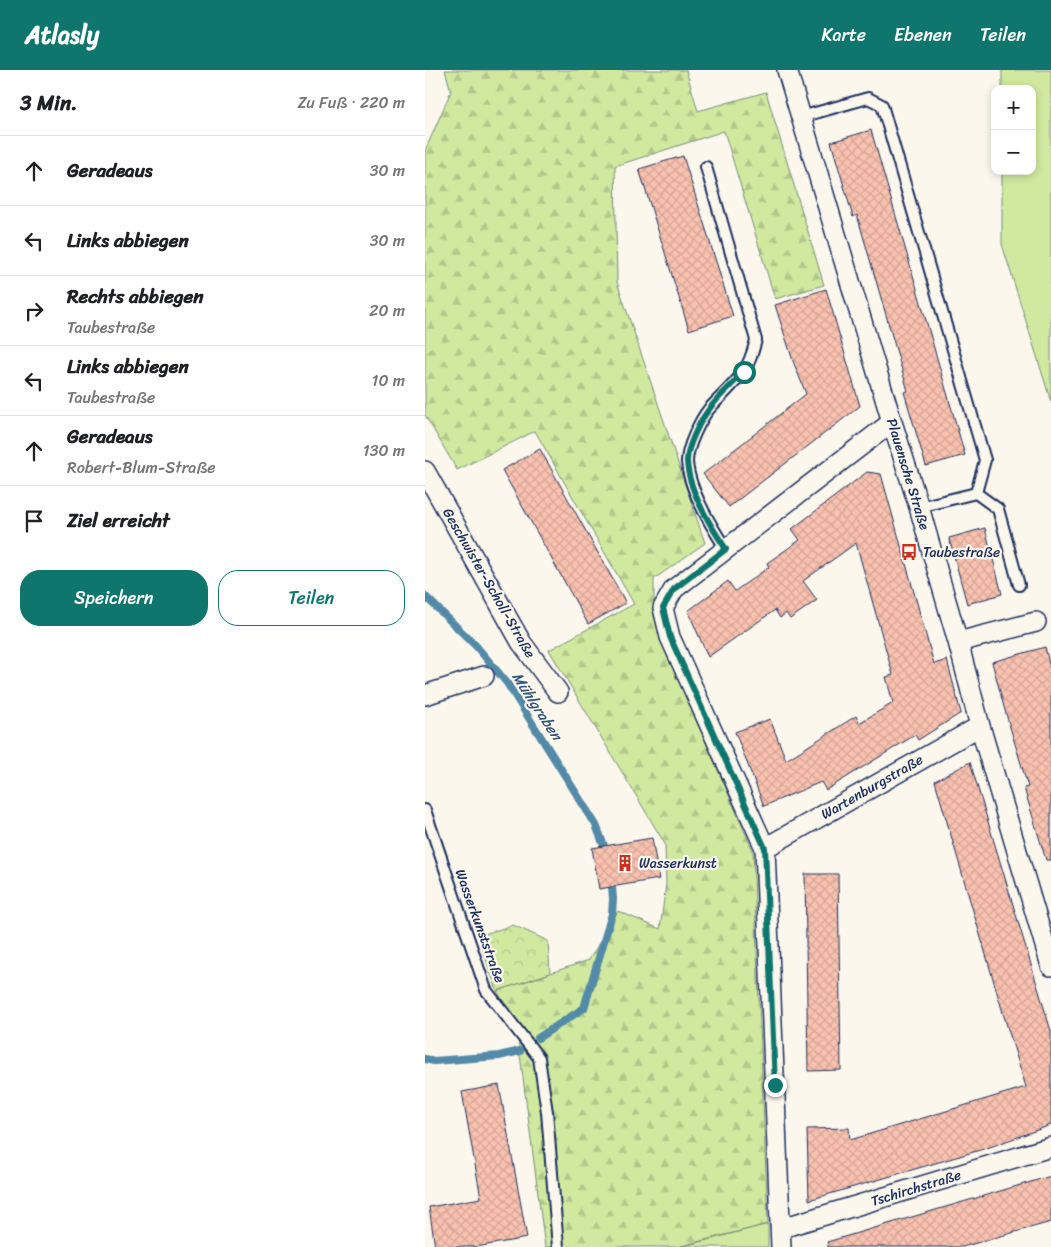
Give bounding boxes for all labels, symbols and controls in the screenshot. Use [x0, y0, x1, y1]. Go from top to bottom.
text: Atlasly [25, 14, 99, 56]
text: Karte [822, 19, 866, 51]
text: Ebenen [894, 19, 952, 51]
text: Teilen [980, 19, 1026, 51]
text: 3 Min. [20, 84, 78, 122]
map controls [991, 85, 1036, 175]
button: + [991, 85, 1036, 130]
text: Zu Fuß · 220 m [298, 88, 405, 117]
button: − [991, 130, 1036, 175]
text: Geradeaus [67, 154, 153, 187]
text: 30 m [370, 156, 405, 185]
icon: ahead [20, 157, 48, 185]
text: Links abbiegen [67, 224, 189, 257]
text: 30 m [370, 226, 405, 255]
icon: left [20, 227, 48, 255]
text: Rechts abbiegen [67, 280, 204, 313]
text: 20 m [369, 296, 405, 325]
icon: right [20, 297, 48, 325]
text: Taubestraße [67, 313, 155, 342]
text: Links abbiegen [67, 350, 189, 383]
route start [733, 361, 756, 384]
text: 10 m [372, 366, 405, 395]
icon: left [20, 367, 48, 395]
text: Taubestraße [67, 383, 155, 412]
street label: Plauensche Straße [879, 415, 937, 533]
text: Geradeaus [67, 420, 153, 453]
text: 130 m [363, 436, 405, 465]
icon: ahead [20, 437, 48, 465]
text: Robert-Blum-Straße [67, 453, 216, 482]
street label: Geschwister-Scholl-Straße [436, 503, 542, 663]
text: Ziel erreicht [67, 504, 170, 537]
icon: arrive [20, 507, 48, 535]
place label: Taubestraße [923, 540, 1000, 565]
bus stop icon: Taubestraße [899, 542, 919, 562]
button: Speichern [20, 570, 208, 626]
button: Teilen [218, 570, 405, 626]
water label: Mühlgraben [505, 666, 570, 747]
street label: Wartenburgstraße [816, 748, 928, 826]
place label: Wasserkunst [639, 851, 717, 876]
building icon: Wasserkunst [615, 853, 635, 873]
street label: Wasserkunststraße [448, 865, 512, 987]
route end [764, 1074, 787, 1097]
street label: Tschirchstraße [868, 1162, 964, 1214]

